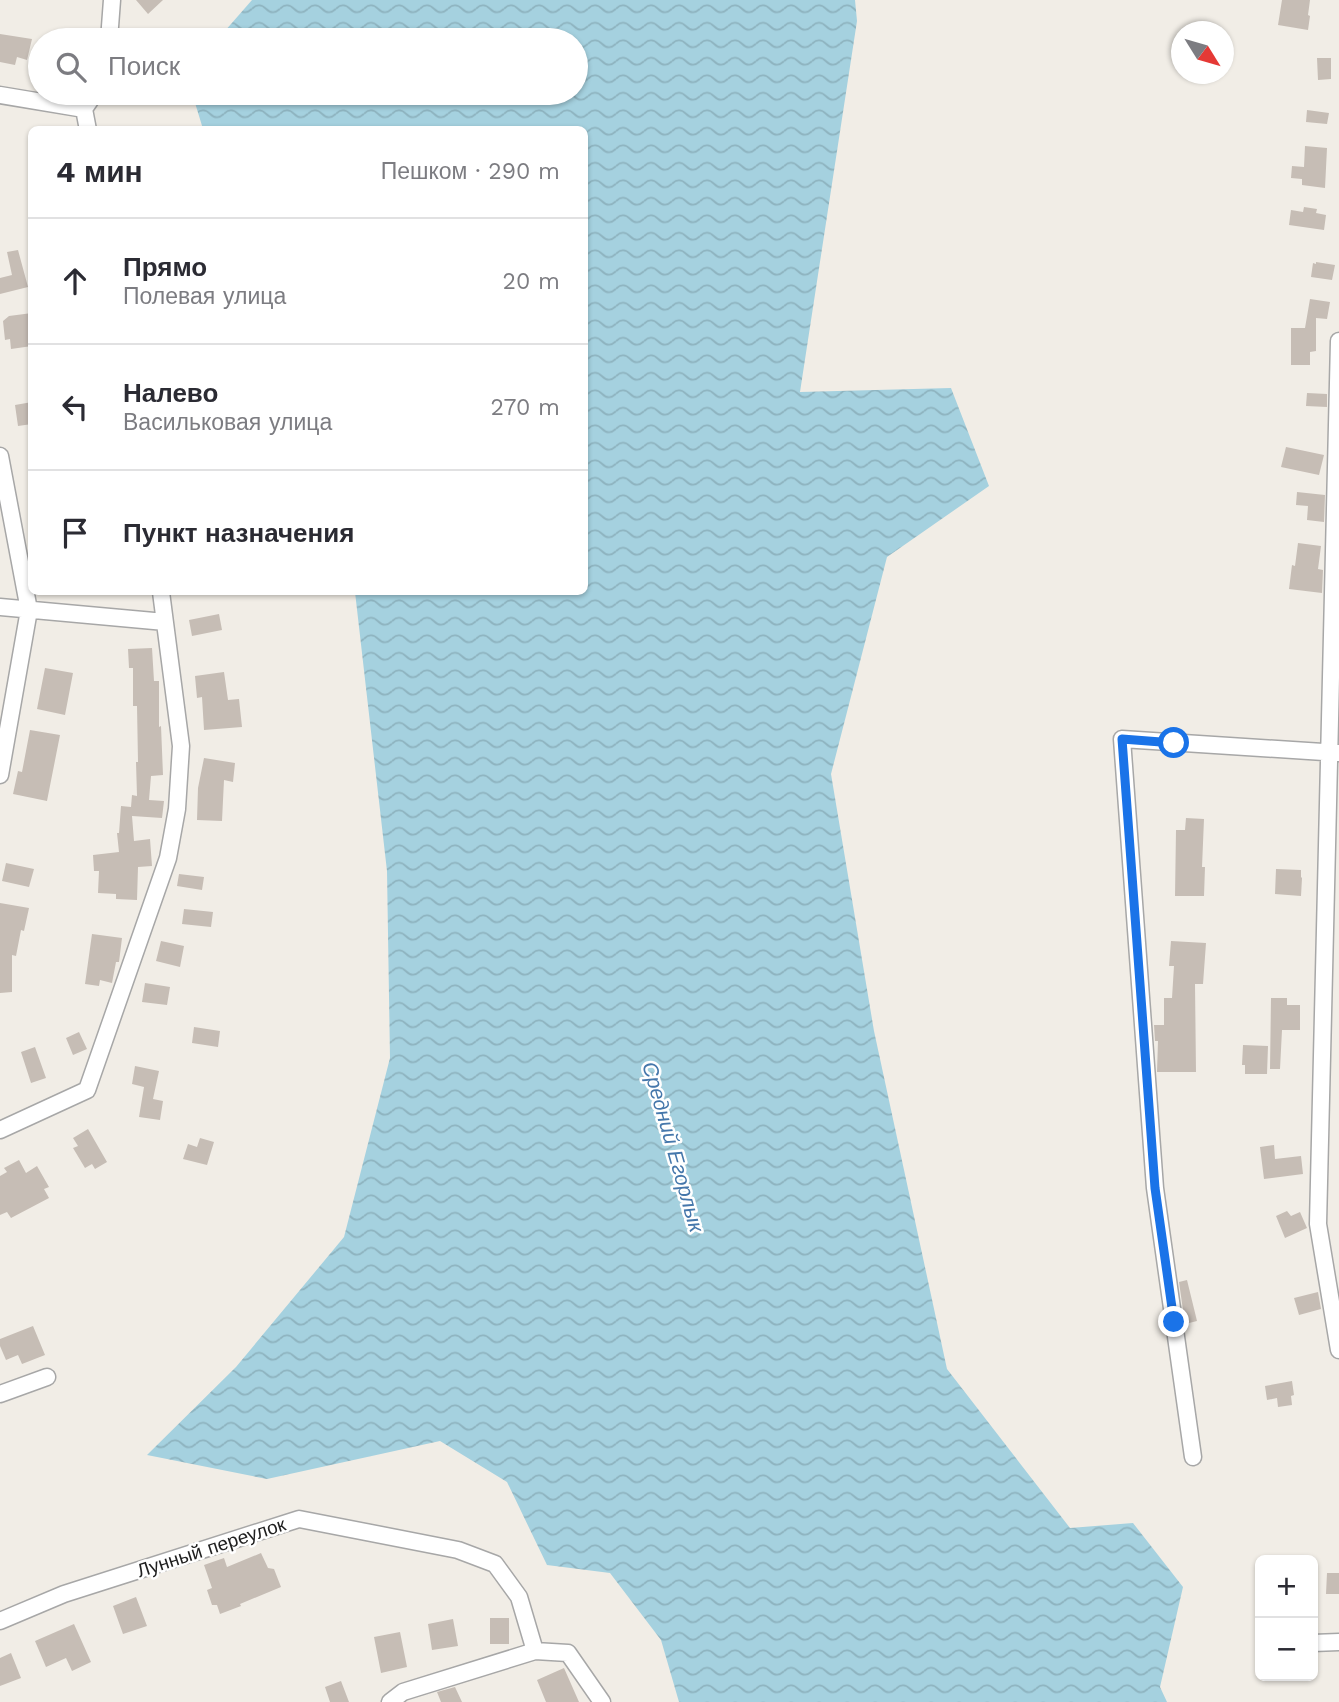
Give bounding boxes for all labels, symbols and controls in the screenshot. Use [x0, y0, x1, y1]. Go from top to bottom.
north arrow [1171, 21, 1234, 84]
search box [28, 28, 588, 105]
icon: search [52, 48, 90, 86]
text: Поиск [108, 51, 180, 81]
text: 4 мин [56, 154, 143, 189]
text: Пешком · 290 m [381, 158, 560, 185]
text: Прямо [123, 252, 207, 282]
icon: ahead [56, 262, 94, 300]
text: 20 m [503, 268, 560, 295]
text: Полевая улица [123, 283, 286, 310]
text: Налево [123, 378, 218, 408]
icon: left [56, 388, 94, 426]
text: 270 m [491, 394, 560, 421]
text: Васильковая улица [123, 409, 332, 436]
icon: arrive [56, 514, 94, 552]
text: Пункт назначения [123, 518, 354, 548]
route start [1158, 727, 1189, 758]
water label: Средний Егорлык [637, 1059, 710, 1236]
route end [1158, 1306, 1189, 1337]
street label: Лунный переулок [134, 1512, 289, 1582]
map controls [1255, 1555, 1318, 1681]
button: + [1255, 1555, 1318, 1618]
button: − [1255, 1618, 1318, 1681]

